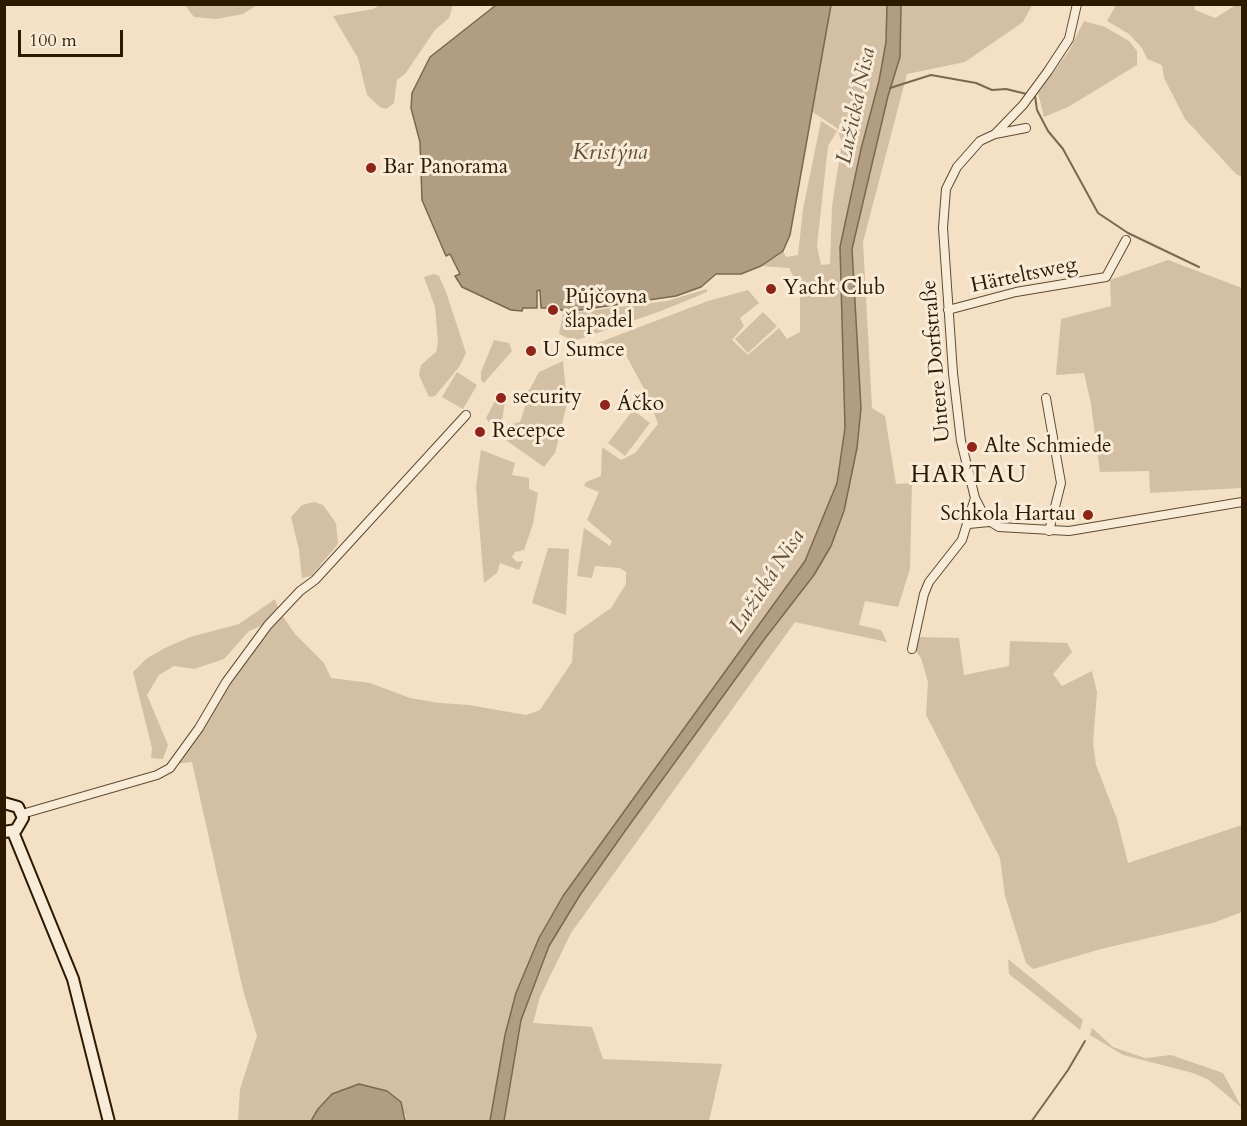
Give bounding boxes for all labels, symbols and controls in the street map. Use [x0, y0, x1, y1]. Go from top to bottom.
scale bar [21, 18, 126, 56]
text: 100 m [29, 28, 77, 53]
water label: Lužická Nisa [832, 45, 882, 167]
water label: Kristýna [572, 141, 648, 167]
place label: Bar Panorama [383, 155, 508, 181]
marker: Bar Panorama [364, 161, 378, 175]
street label: Härteltsweg [969, 252, 1079, 300]
place label: Yacht Club [783, 276, 885, 302]
street label: Untere Dorfstraße [917, 279, 957, 443]
marker: Yacht Club [764, 282, 778, 296]
place label: Půjčovna šlapadel [565, 285, 647, 335]
marker: Půjčovna šlapadel [546, 303, 560, 317]
place label: U Sumce [543, 338, 625, 364]
marker: U Sumce [524, 344, 538, 358]
place label: security [513, 385, 582, 411]
marker: security [494, 391, 508, 405]
place label: Áčko [617, 392, 664, 418]
marker: Áčko [598, 398, 612, 412]
place label: Recepce [492, 419, 565, 445]
marker: Recepce [473, 425, 487, 439]
place label: Alte Schmiede [984, 434, 1112, 460]
marker: Alte Schmiede [965, 440, 979, 454]
district label: HARTAU [910, 462, 1028, 490]
place label: Schkola Hartau [940, 502, 1076, 528]
marker: Schkola Hartau [1081, 508, 1095, 522]
water label: Lužická Nisa [725, 525, 811, 639]

